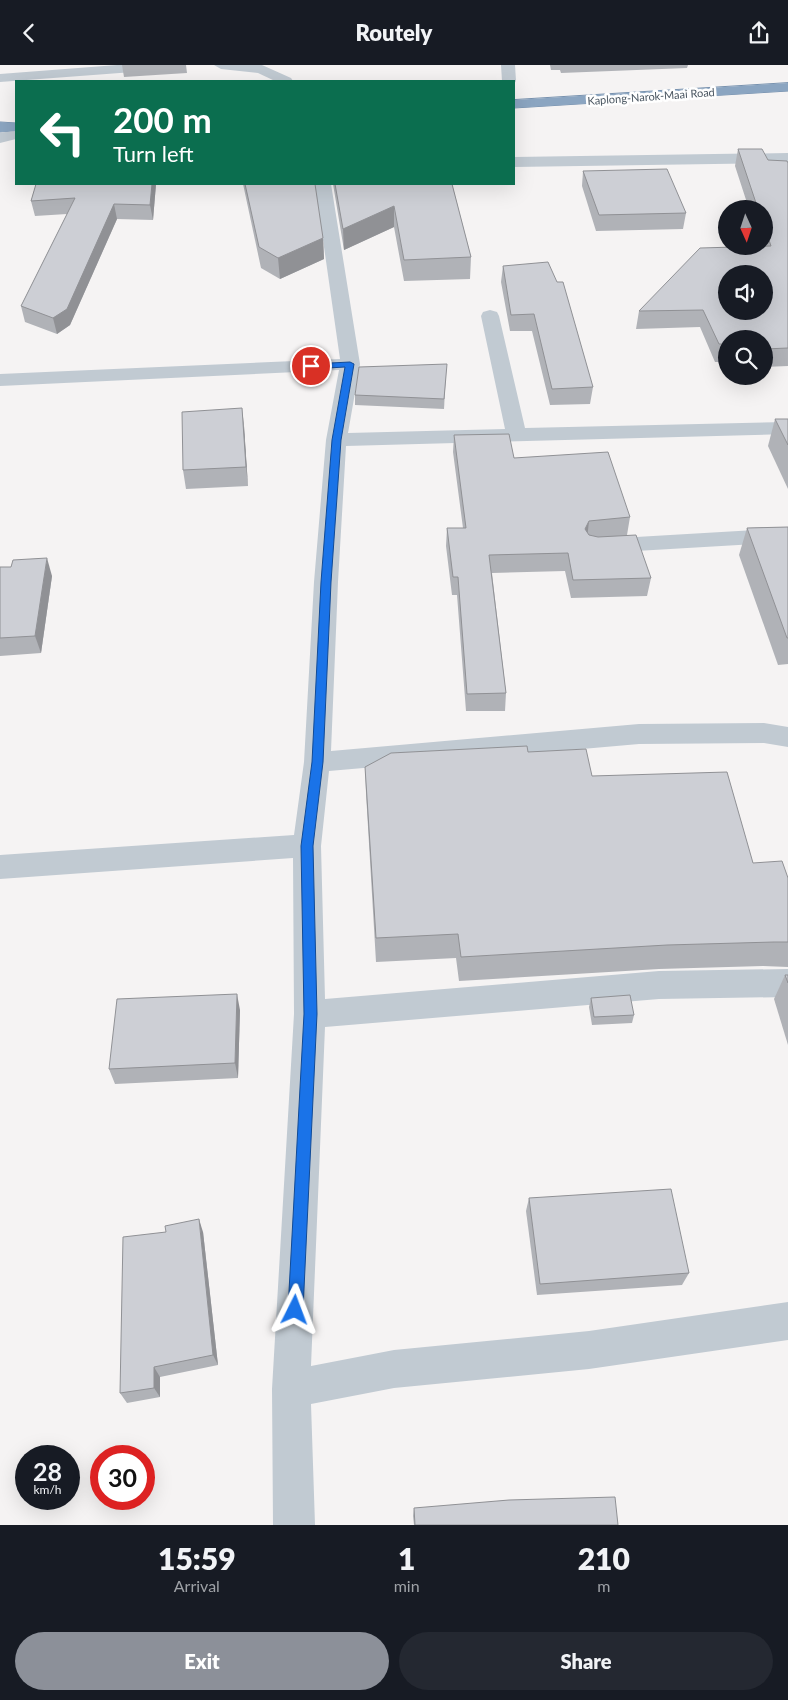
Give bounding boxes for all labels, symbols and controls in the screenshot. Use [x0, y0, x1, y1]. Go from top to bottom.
icon: back [15, 19, 43, 47]
text: Routely [356, 19, 432, 46]
icon: share [745, 19, 773, 47]
street label: Kaplong-Narok-Maai Road [587, 85, 715, 107]
text: 200 m [113, 98, 212, 140]
icon: left [30, 100, 95, 165]
text: Turn left [113, 140, 194, 167]
north arrow [718, 200, 772, 255]
map controls [718, 200, 773, 385]
button: sound [718, 265, 773, 320]
button: search [718, 330, 773, 385]
pin [290, 345, 332, 387]
icon: arrive [297, 352, 325, 380]
position arrow [268, 1283, 320, 1335]
speed limit sign: 30 [90, 1445, 155, 1510]
text: 28 [33, 1456, 62, 1486]
text: km/h [33, 1482, 62, 1497]
text: 15:59 [158, 1540, 236, 1576]
text: 1 [398, 1540, 415, 1576]
text: 210 [578, 1540, 630, 1576]
text: Arrival [174, 1576, 220, 1595]
text: min [394, 1576, 420, 1595]
text: m [597, 1576, 610, 1595]
button: Exit [15, 1632, 389, 1690]
button: Share [399, 1632, 773, 1690]

